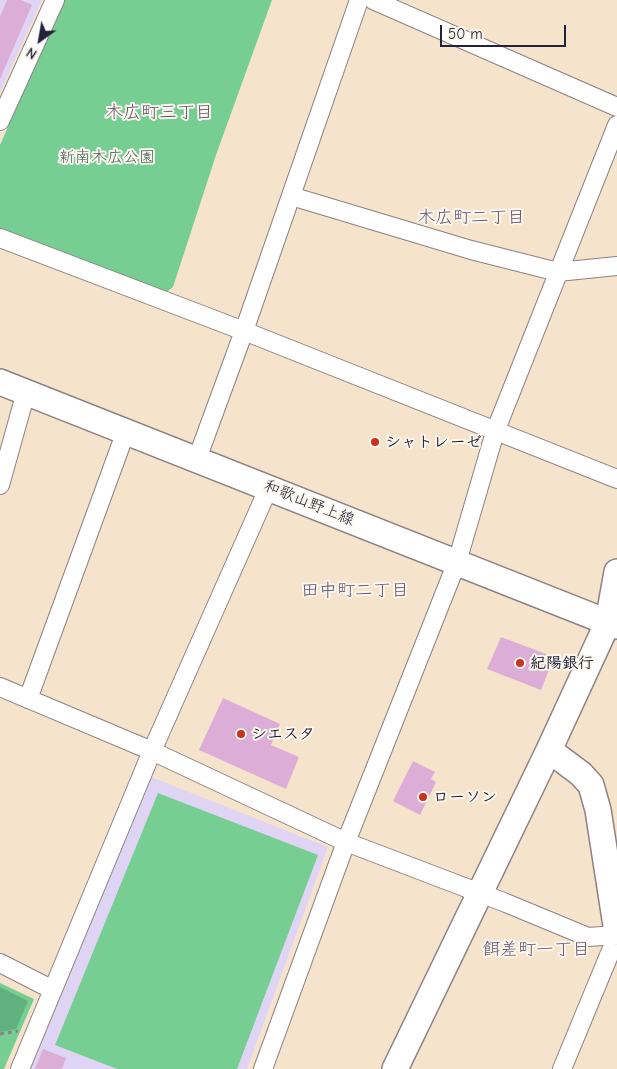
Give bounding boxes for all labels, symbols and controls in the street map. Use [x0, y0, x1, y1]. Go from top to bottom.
north arrow [15, 15, 65, 65]
scale bar [442, 15, 568, 47]
text: 50 m [448, 25, 483, 43]
text: N [23, 44, 40, 63]
district label: 木広町三丁目 [105, 102, 213, 124]
park label: 新南木広公園 [59, 147, 155, 167]
district label: 木広町二丁目 [417, 207, 525, 229]
place label: シャトレーゼ [385, 432, 482, 452]
marker: シャトレーゼ [369, 436, 381, 448]
street label: 和歌山野上線 [261, 476, 357, 530]
district label: 田中町二丁目 [301, 580, 409, 602]
place label: 紀陽銀行 [530, 653, 594, 673]
marker: 紀陽銀行 [514, 657, 526, 669]
place label: シエスタ [251, 724, 315, 744]
marker: シエスタ [235, 728, 247, 740]
place label: ローソン [433, 787, 497, 807]
marker: ローソン [417, 791, 429, 803]
district label: 餌差町一丁目 [482, 939, 590, 961]

